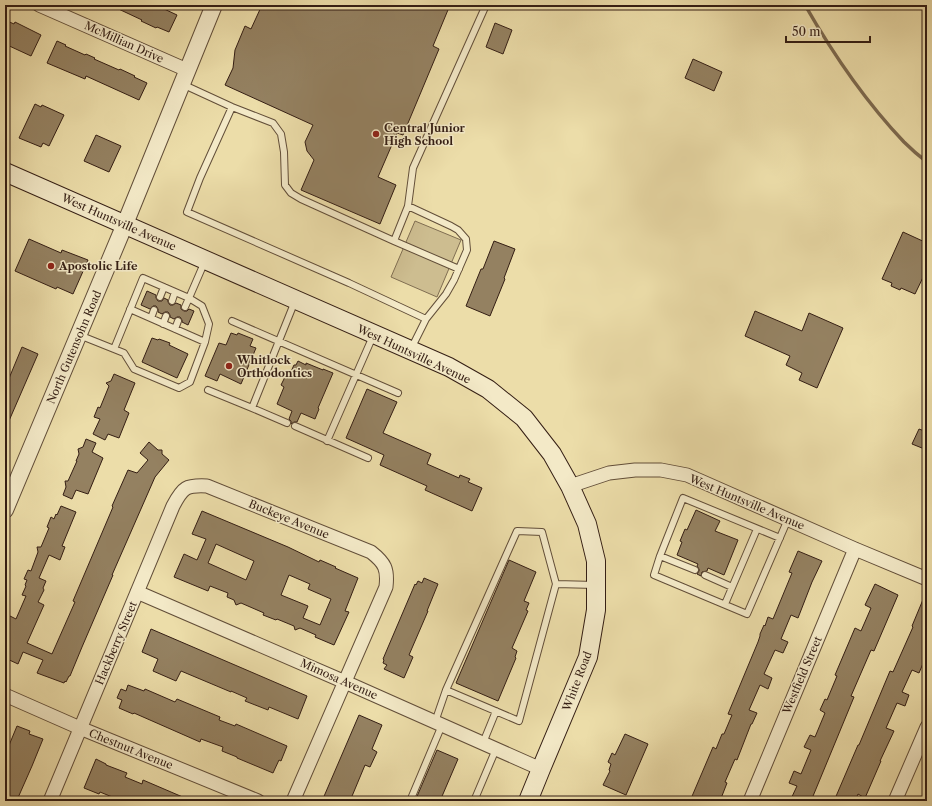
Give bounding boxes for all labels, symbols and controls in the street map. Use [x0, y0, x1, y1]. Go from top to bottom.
street label: McMillian Drive [82, 18, 166, 66]
scale bar [786, 18, 870, 44]
text: 50 m [792, 24, 821, 39]
place label: Central Junior High School [384, 121, 466, 148]
marker: Central Junior High School [371, 129, 381, 139]
street label: West Huntsville Avenue [59, 190, 178, 254]
place label: Apostolic Life [58, 259, 138, 273]
marker: Apostolic Life [46, 261, 56, 271]
street label: North Gutensohn Road [44, 288, 104, 406]
street label: West Huntsville Avenue [354, 321, 473, 387]
place label: Whitlock Orthodontics [236, 353, 312, 380]
marker: Whitlock Orthodontics [224, 361, 234, 371]
street label: West Huntsville Avenue [686, 471, 807, 533]
street label: Buckeye Avenue [247, 496, 331, 542]
street label: Hackberry Street [92, 599, 140, 687]
street label: Westfield Street [779, 634, 825, 717]
street label: White Road [559, 649, 595, 714]
street label: Mimosa Avenue [298, 656, 380, 702]
street label: Chestnut Avenue [87, 726, 175, 772]

